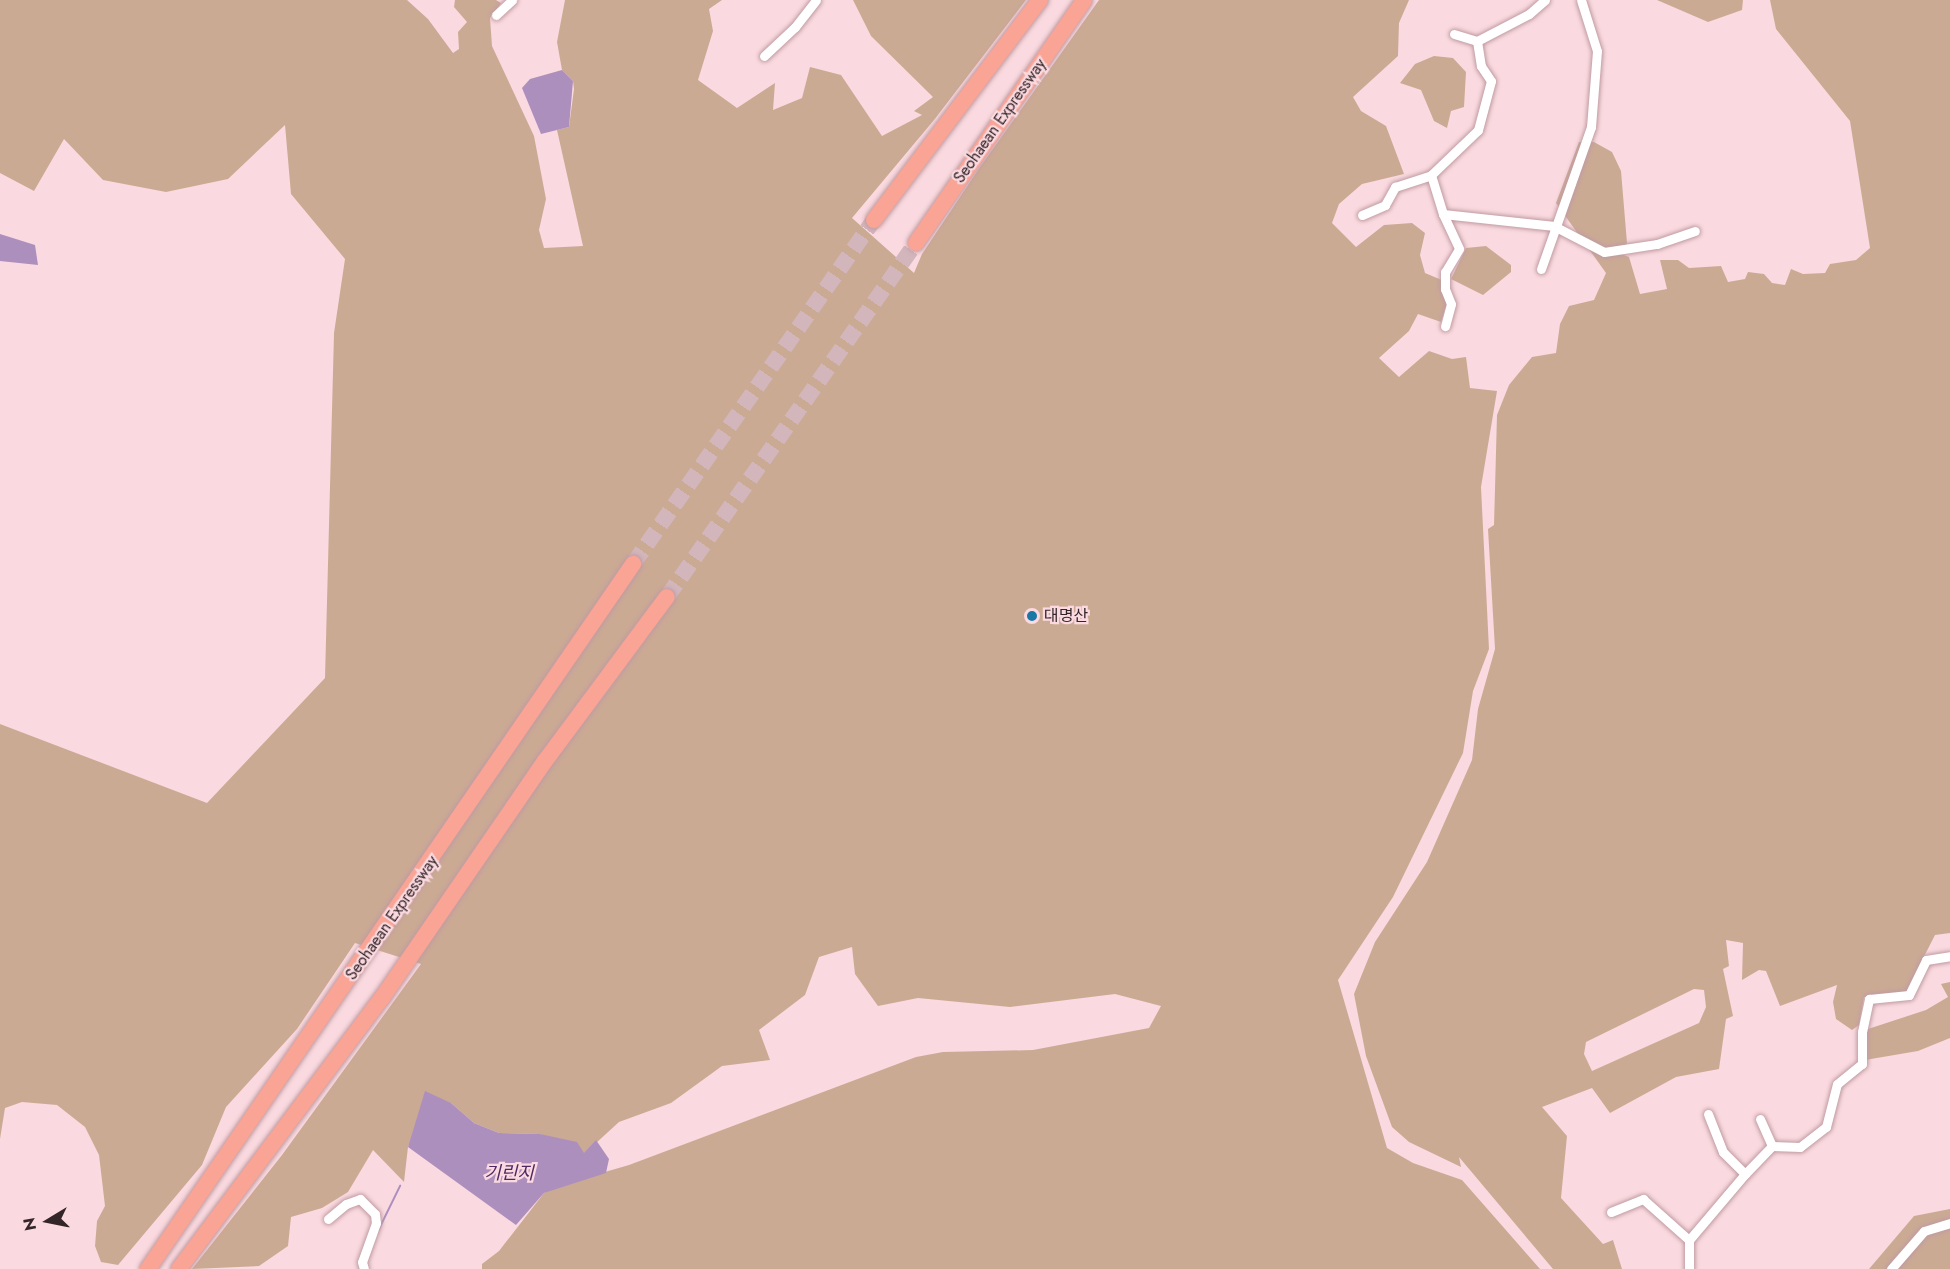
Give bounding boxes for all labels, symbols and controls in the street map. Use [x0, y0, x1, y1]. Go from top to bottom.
street label: Seohaean Expressway [950, 55, 1050, 187]
place label: 대명산 [1044, 606, 1088, 626]
marker: 대명산 [1025, 609, 1039, 623]
street label: Seohaean Expressway [342, 852, 442, 984]
water label: 기린지 [484, 1162, 534, 1184]
north arrow [18, 1191, 78, 1251]
text: N [17, 1216, 42, 1232]

